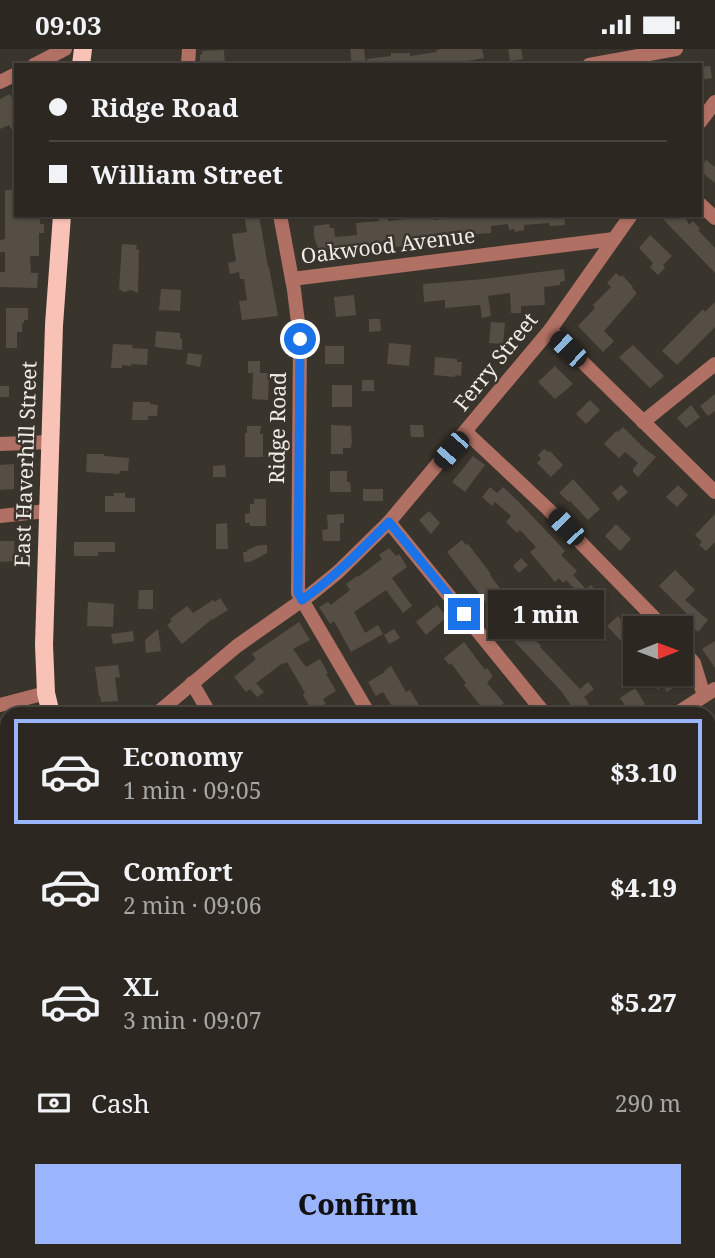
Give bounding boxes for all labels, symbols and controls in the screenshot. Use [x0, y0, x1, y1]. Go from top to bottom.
text: 09:03 [35, 7, 102, 43]
text: Ridge Road [91, 89, 239, 125]
text: William Street [91, 156, 283, 192]
street label: Oakwood Avenue [299, 220, 477, 270]
street label: Ferry Street [447, 307, 543, 416]
route start [284, 323, 316, 355]
car [546, 327, 591, 371]
street label: East Haverhill Street [7, 360, 43, 567]
street label: Ridge Road [262, 372, 292, 484]
car [430, 427, 473, 473]
car [544, 505, 589, 549]
callout: 1 min [489, 589, 604, 639]
route end [448, 598, 480, 630]
text: 1 min [513, 598, 579, 630]
north arrow [623, 616, 693, 686]
map controls [623, 616, 693, 686]
text: Economy [123, 738, 243, 774]
icon: car [39, 740, 102, 803]
text: $3.10 [610, 754, 677, 790]
text: 1 min · 09:05 [123, 774, 261, 806]
text: Comfort [123, 853, 233, 889]
icon: car [39, 855, 102, 918]
text: $4.19 [610, 869, 677, 905]
text: 2 min · 09:06 [123, 889, 261, 921]
text: XL [123, 968, 159, 1004]
icon: car [39, 970, 102, 1033]
text: $5.27 [610, 984, 677, 1020]
text: 3 min · 09:07 [123, 1004, 261, 1036]
icon: cash [35, 1084, 73, 1122]
text: Cash [91, 1085, 150, 1121]
text: 290 m [615, 1087, 681, 1119]
button: Confirm [35, 1164, 681, 1244]

